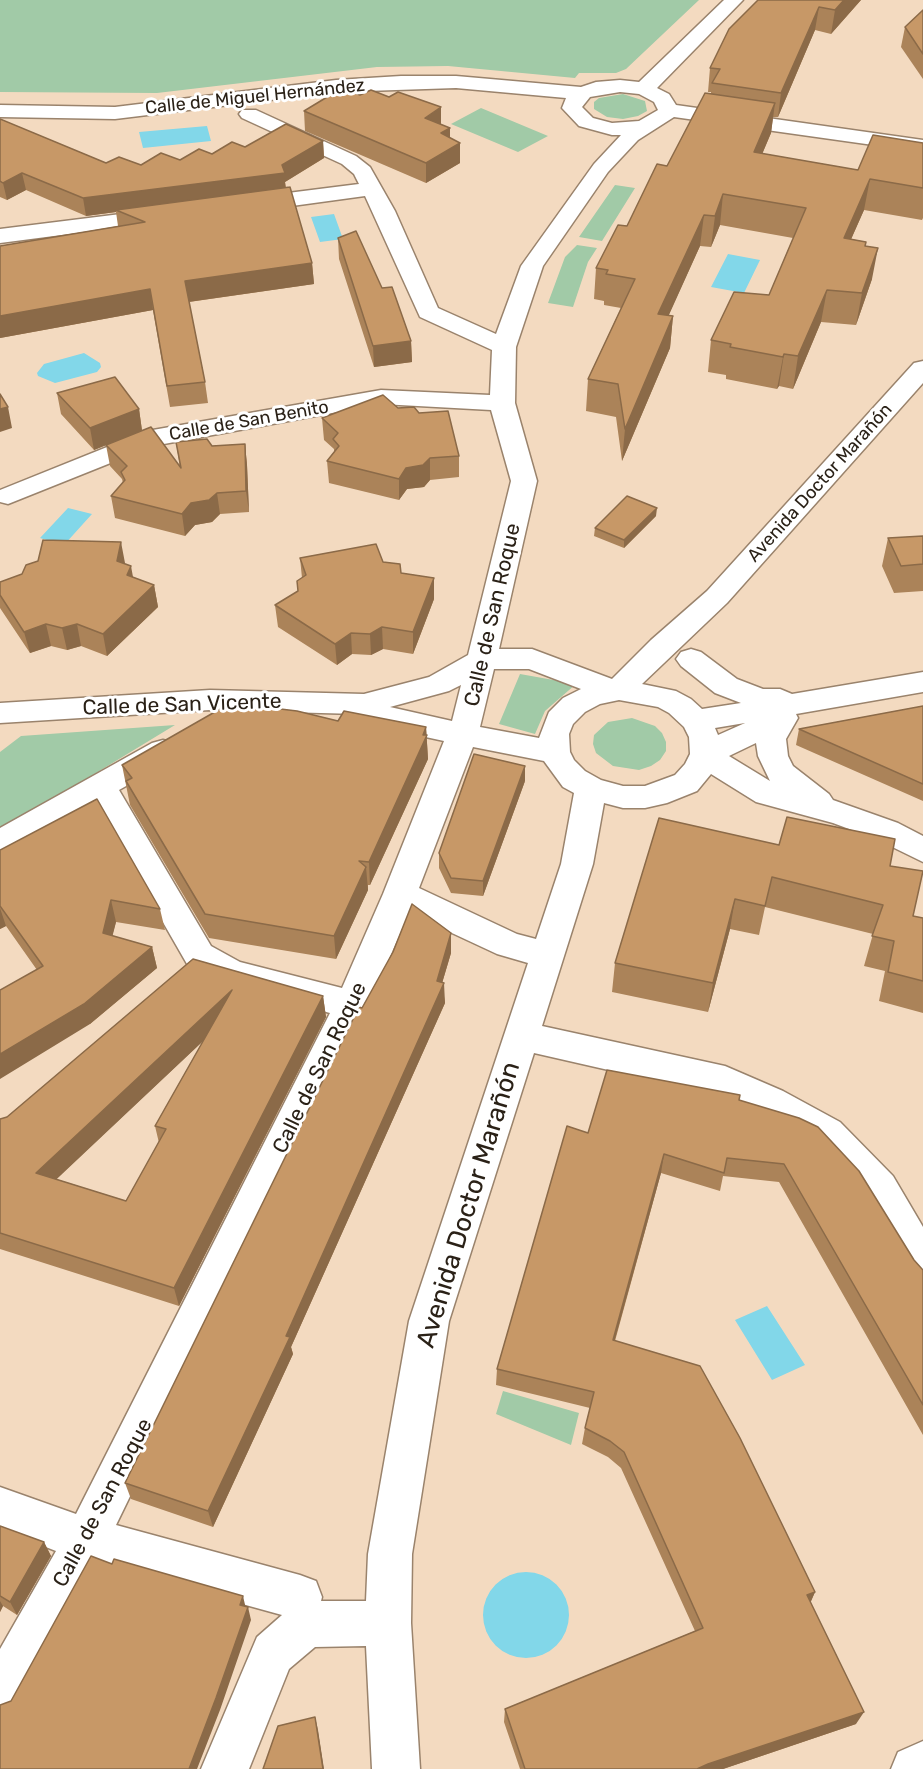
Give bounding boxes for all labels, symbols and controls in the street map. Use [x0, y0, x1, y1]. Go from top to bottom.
street label: Calle de Miguel Hernández [144, 75, 366, 119]
street label: Calle de San Benito [168, 396, 330, 446]
street label: Avenida Doctor Marañón [743, 399, 897, 567]
street label: Calle de San Roque [460, 521, 526, 709]
street label: Calle de San Vicente [82, 689, 282, 721]
street label: Calle de San Roque [268, 978, 372, 1158]
street label: Avenida Doctor Marañón [411, 1058, 527, 1352]
street label: Calle de San Roque [48, 1414, 158, 1592]

